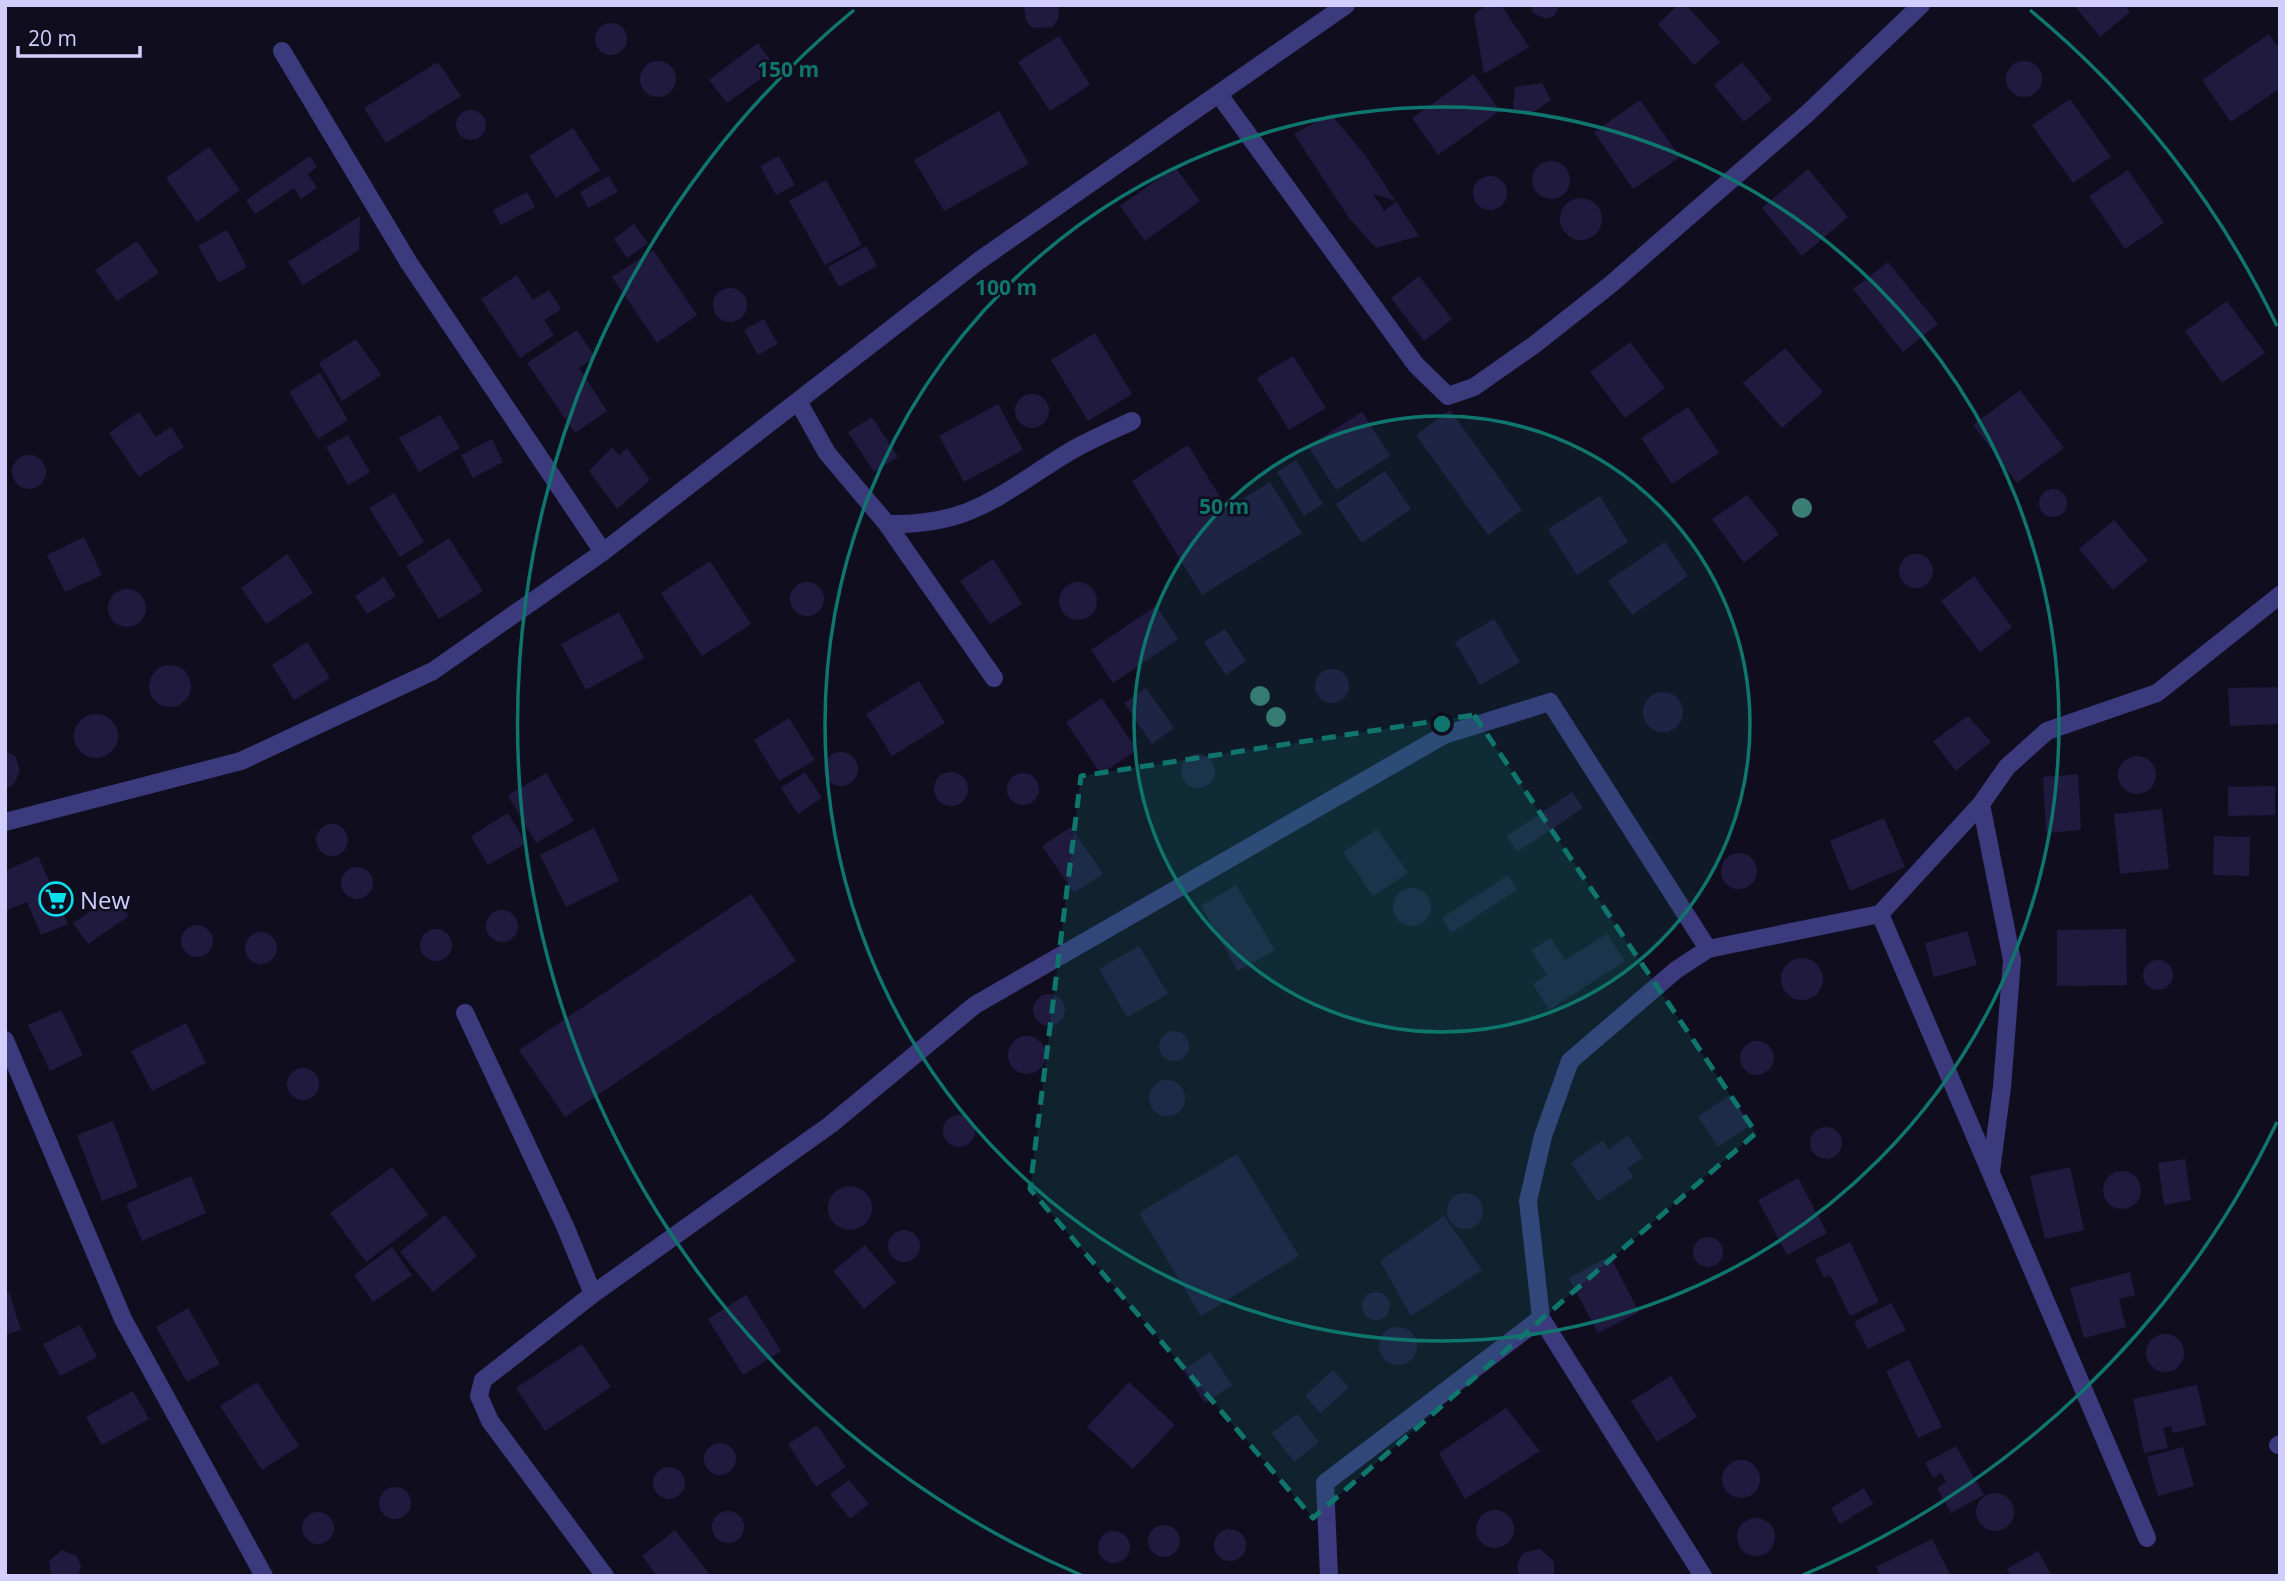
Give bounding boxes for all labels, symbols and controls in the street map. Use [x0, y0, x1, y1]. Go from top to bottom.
scale bar [18, 14, 140, 58]
text: 20 m [28, 24, 77, 52]
text: 150 m [757, 55, 819, 83]
text: 100 m [975, 273, 1037, 301]
text: 50 m [1199, 492, 1249, 520]
centre of rings [1430, 712, 1454, 736]
supermarket icon: New [37, 880, 75, 918]
place label: New [80, 883, 131, 916]

